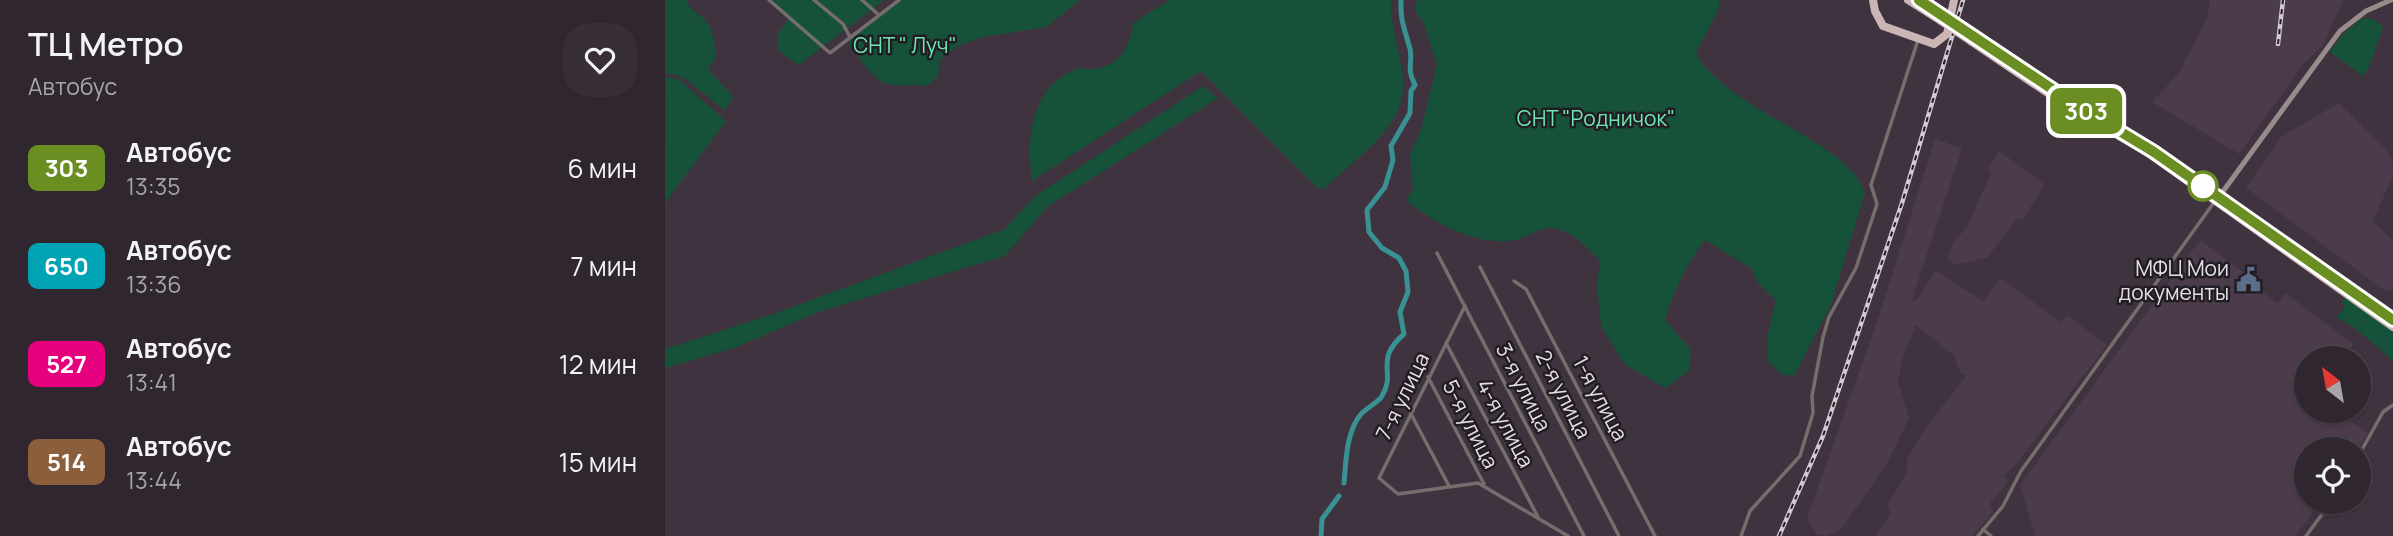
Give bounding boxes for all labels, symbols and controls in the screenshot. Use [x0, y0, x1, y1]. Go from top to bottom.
text: ТЦ Метро [28, 21, 184, 66]
button: heart [563, 23, 637, 97]
park label: СНТ " Луч" [853, 31, 957, 59]
text: Автобус [28, 70, 117, 102]
line badge: 303 [2046, 88, 2126, 134]
text: 303 [2064, 94, 2108, 127]
park label: СНТ "Родничок" [1517, 104, 1675, 132]
text: Автобус [126, 134, 232, 170]
text: 6 мин [568, 150, 637, 186]
text: 303 [45, 151, 88, 184]
text: 13:35 [126, 170, 181, 202]
unlabelled marker [2188, 171, 2218, 201]
text: Автобус [126, 232, 232, 268]
text: 7 мин [571, 248, 637, 284]
text: 650 [44, 249, 89, 282]
place label: МФЦ Мои документы [2119, 254, 2229, 306]
public building icon: МФЦ Мои документы [2235, 266, 2263, 294]
text: 13:36 [126, 268, 182, 300]
text: Автобус [126, 330, 232, 366]
street label: 3-я улица [1490, 338, 1558, 436]
street label: 2-я улица [1530, 345, 1598, 443]
text: 12 мин [559, 346, 637, 382]
north arrow [2294, 346, 2371, 424]
map controls [2294, 346, 2371, 514]
text: 527 [46, 347, 87, 380]
street label: 7-я улица [1369, 348, 1435, 444]
street label: 1-я улица [1567, 351, 1635, 445]
text: 13:41 [126, 366, 177, 398]
street label: 4-я улица [1471, 374, 1541, 472]
street label: 5-я улица [1437, 375, 1505, 473]
text: Автобус [126, 428, 232, 464]
button: locate [2294, 437, 2371, 514]
text: 15 мин [559, 444, 637, 480]
text: 514 [47, 445, 86, 478]
text: 13:44 [126, 464, 182, 496]

